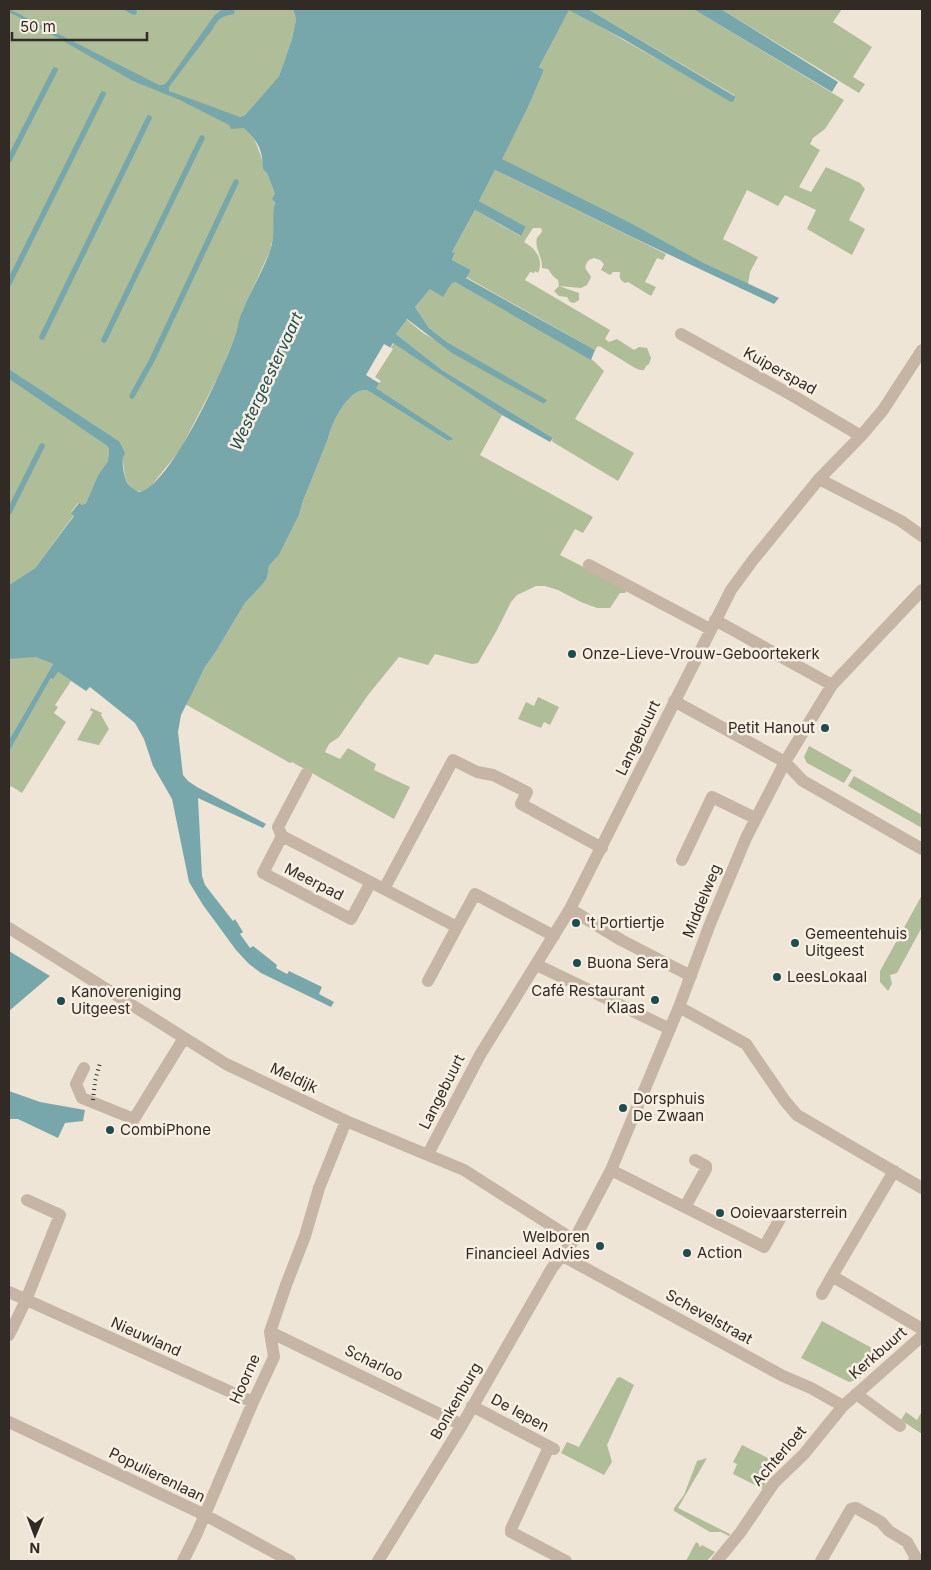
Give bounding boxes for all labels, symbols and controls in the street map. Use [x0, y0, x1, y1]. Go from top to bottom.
scale bar [12, 10, 148, 42]
text: 50 m [20, 17, 56, 36]
water label: Westergeestervaart [225, 308, 307, 453]
street label: Kuiperspad [740, 343, 820, 398]
place label: Onze-Lieve-Vrouw-Geboortekerk [582, 644, 820, 663]
marker: Onze-Lieve-Vrouw-Geboortekerk [566, 648, 578, 660]
street label: Langebuurt [611, 697, 664, 779]
place label: Petit Hanout [728, 718, 815, 737]
marker: Petit Hanout [819, 722, 831, 734]
street label: Meerpad [281, 859, 347, 905]
street label: Middelweg [678, 861, 725, 940]
place label: 't Portiertje [586, 913, 665, 932]
marker: 't Portiertje [570, 917, 582, 929]
place label: Gemeentehuis Uitgeest [805, 924, 907, 960]
marker: Gemeentehuis Uitgeest [789, 937, 801, 949]
place label: Buona Sera [587, 953, 669, 972]
marker: Buona Sera [571, 957, 583, 969]
place label: LeesLokaal [787, 967, 867, 986]
marker: LeesLokaal [771, 971, 783, 983]
place label: Café Restaurant Klaas [531, 981, 645, 1017]
place label: Kanovereniging Uitgeest [71, 982, 181, 1018]
marker: Café Restaurant Klaas [649, 994, 661, 1006]
marker: Kanovereniging Uitgeest [55, 995, 67, 1007]
street label: Langebuurt [415, 1051, 469, 1132]
street label: Meldijk [267, 1058, 322, 1097]
place label: Dorsphuis De Zwaan [633, 1089, 705, 1125]
marker: Dorsphuis De Zwaan [617, 1102, 629, 1114]
place label: CombiPhone [120, 1120, 211, 1139]
marker: CombiPhone [104, 1124, 116, 1136]
place label: Ooievaarsterrein [730, 1203, 847, 1222]
marker: Ooievaarsterrein [714, 1207, 726, 1219]
place label: Welboren Financieel Advies [465, 1227, 590, 1263]
marker: Welboren Financieel Advies [594, 1240, 606, 1252]
place label: Action [697, 1243, 742, 1262]
marker: Action [681, 1247, 693, 1259]
street label: Schevelstraat [663, 1285, 756, 1348]
street label: Nieuwland [108, 1313, 184, 1360]
street label: Kerkbuurt [845, 1322, 910, 1383]
street label: Scharloo [342, 1340, 407, 1385]
street label: Hoorne [225, 1351, 264, 1407]
street label: Bonkenburg [426, 1359, 485, 1443]
street label: De Iepen [488, 1389, 553, 1436]
street label: Achterloet [747, 1422, 810, 1490]
street label: Populierenlaan [106, 1443, 209, 1506]
north arrow [10, 1510, 60, 1560]
text: N [29, 1540, 40, 1557]

